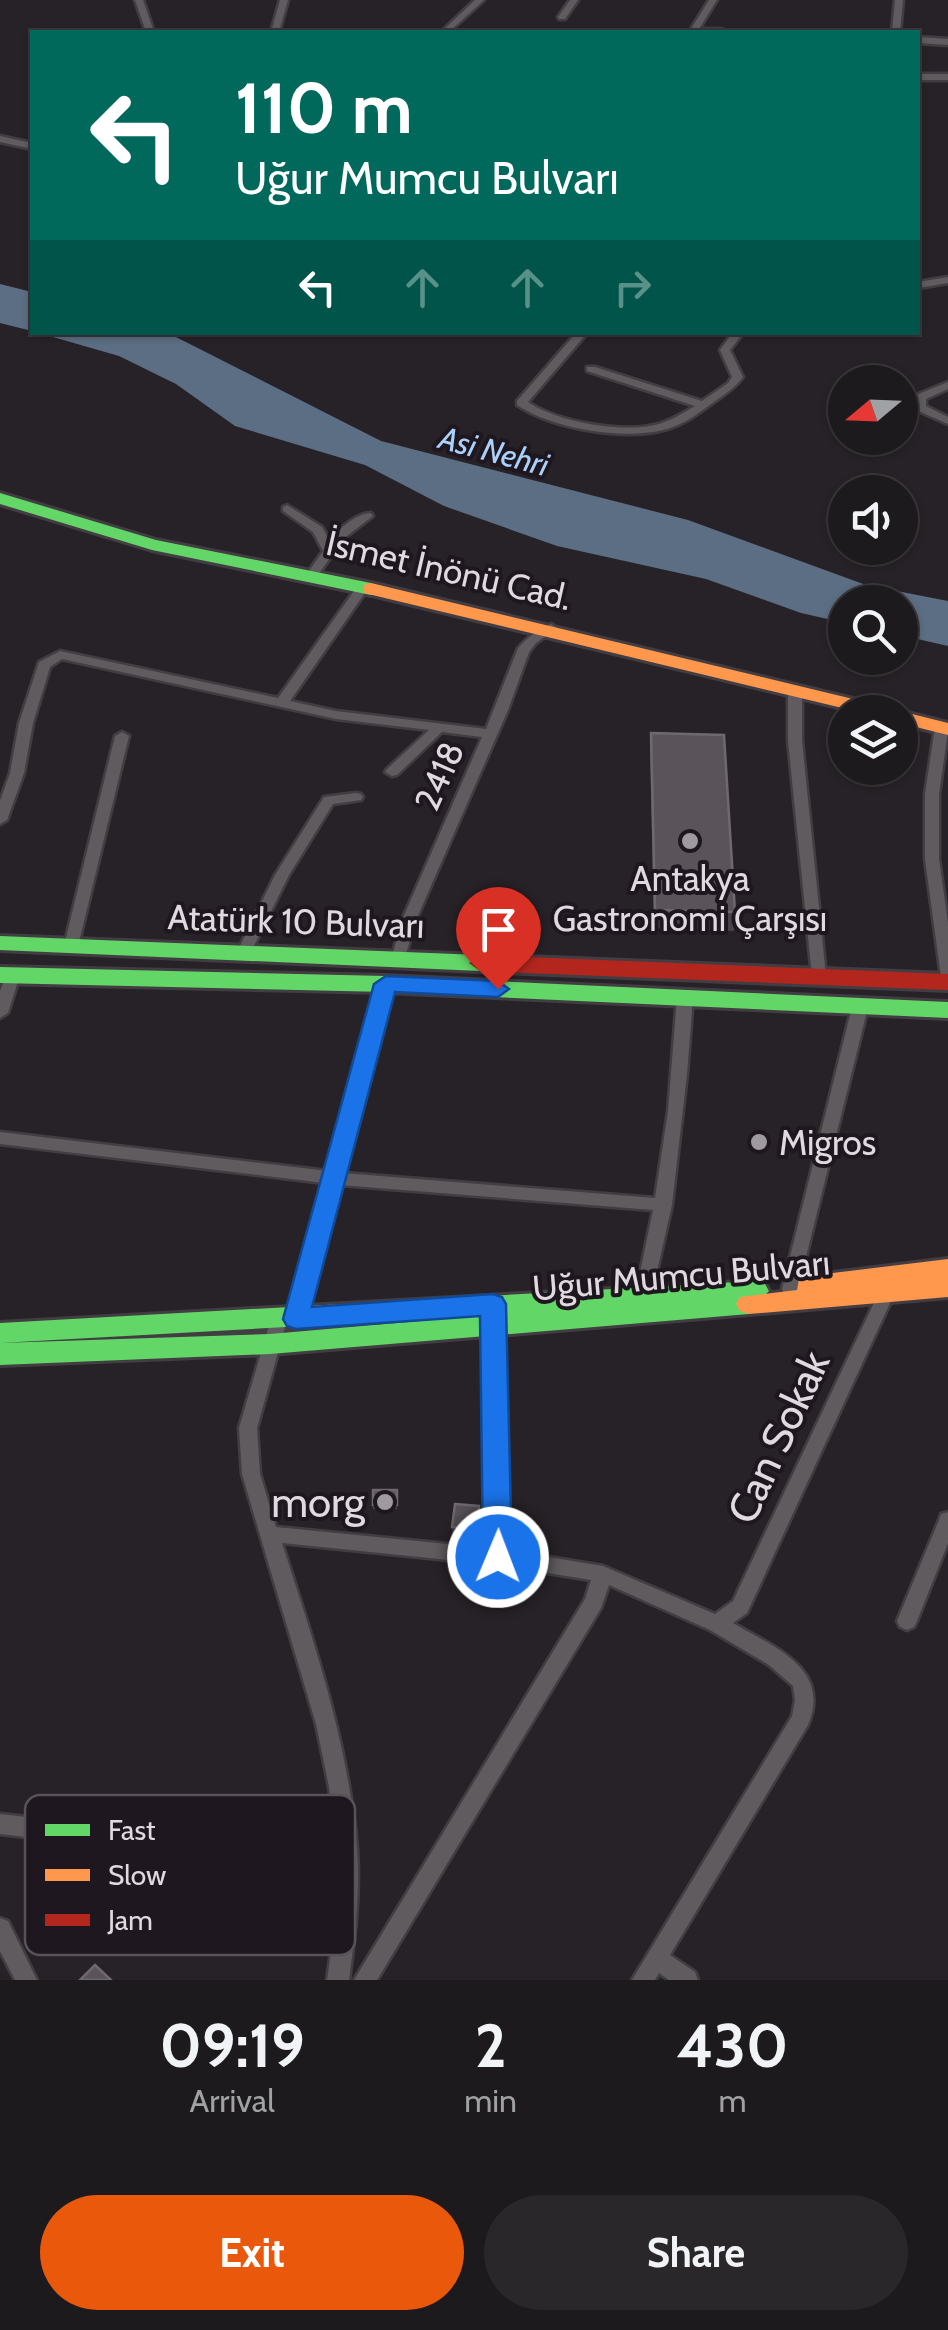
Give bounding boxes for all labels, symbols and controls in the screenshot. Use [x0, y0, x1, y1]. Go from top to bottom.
text: 110 m [235, 65, 413, 151]
icon: left [70, 70, 200, 200]
text: Uğur Mumcu Bulvarı [235, 151, 619, 205]
icon: left [290, 260, 345, 315]
icon: ahead [395, 260, 450, 315]
icon: ahead [500, 260, 555, 315]
icon: right [605, 260, 660, 315]
north arrow [828, 365, 918, 455]
map controls [828, 365, 918, 785]
water label: Asi Nehri [433, 417, 554, 485]
button: sound [828, 475, 918, 565]
street label: İsmet İnönü Cad. [322, 521, 576, 619]
button: search [828, 585, 918, 675]
button: layers [828, 695, 918, 785]
street label: 2418 [405, 735, 473, 817]
marker: Antakya Gastronomi Çarşısı [679, 830, 701, 852]
place label: Antakya Gastronomi Çarşısı [553, 857, 827, 940]
pin [456, 887, 541, 990]
street label: Atatürk 10 Bulvarı [167, 895, 425, 947]
icon: arrive [471, 902, 526, 957]
place label: Migros [779, 1121, 876, 1164]
marker: Migros [748, 1131, 770, 1153]
street label: Uğur Mumcu Bulvarı [530, 1241, 832, 1309]
street label: Can Sokak [716, 1342, 841, 1531]
place label: morg [271, 1476, 366, 1528]
marker: morg [374, 1491, 396, 1513]
position arrow [446, 1505, 550, 1609]
legend [25, 1795, 355, 1955]
text: Fast [108, 1813, 156, 1847]
text: Slow [108, 1858, 166, 1892]
text: Jam [107, 1903, 153, 1937]
text: 09:19 [160, 2009, 305, 2082]
text: 2 [475, 2009, 507, 2082]
text: 430 [677, 2009, 788, 2082]
text: Arrival [190, 2081, 275, 2120]
text: min [464, 2081, 517, 2120]
text: m [718, 2081, 747, 2120]
button: Exit [40, 2195, 464, 2310]
button: Share [484, 2195, 908, 2310]

